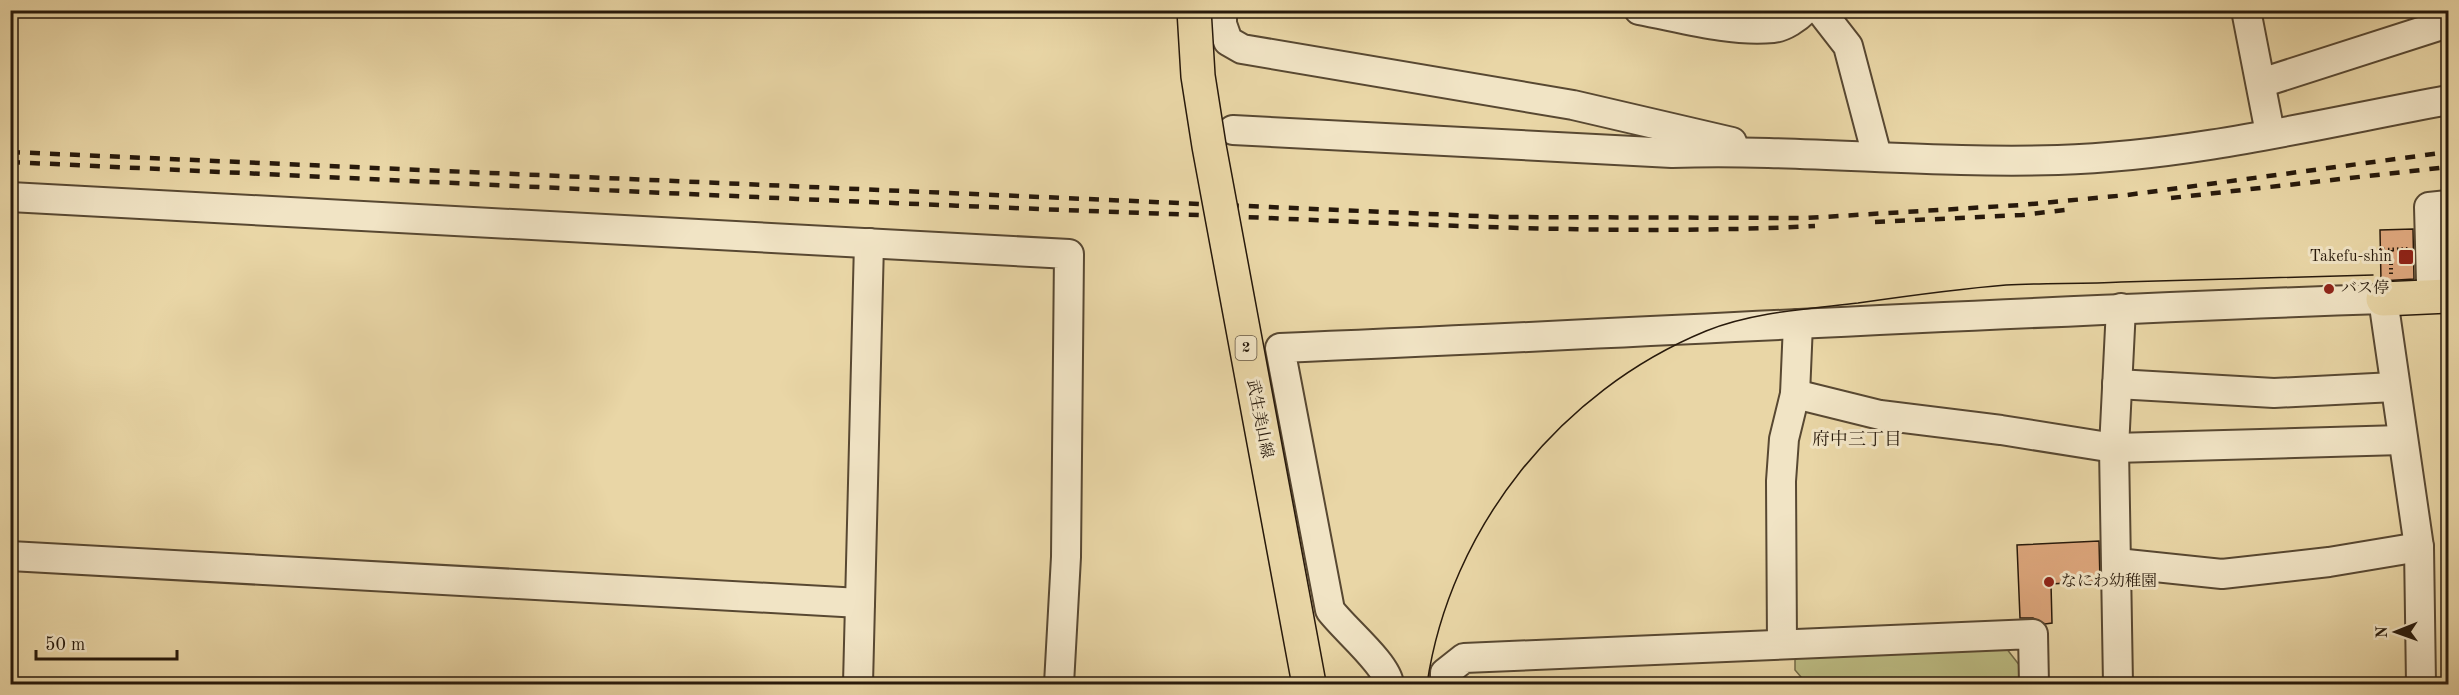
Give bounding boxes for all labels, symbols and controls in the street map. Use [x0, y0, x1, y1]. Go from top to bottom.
marker: Takefu-shin [2397, 248, 2415, 266]
place label: Takefu-shin [2309, 249, 2392, 265]
place label: バス停 [2341, 279, 2389, 297]
marker: バス停 [2322, 282, 2336, 296]
road number: 2 [1236, 336, 1256, 360]
street label: 武生美山線 [1244, 378, 1276, 460]
district label: 府中三丁目 [1812, 429, 1902, 449]
place label: なにわ幼稚園 [2061, 572, 2157, 590]
marker: なにわ幼稚園 [2042, 575, 2056, 589]
north arrow [2366, 602, 2426, 662]
scale bar [36, 623, 177, 661]
text: N [2375, 625, 2391, 638]
text: 50 m [45, 636, 85, 654]

